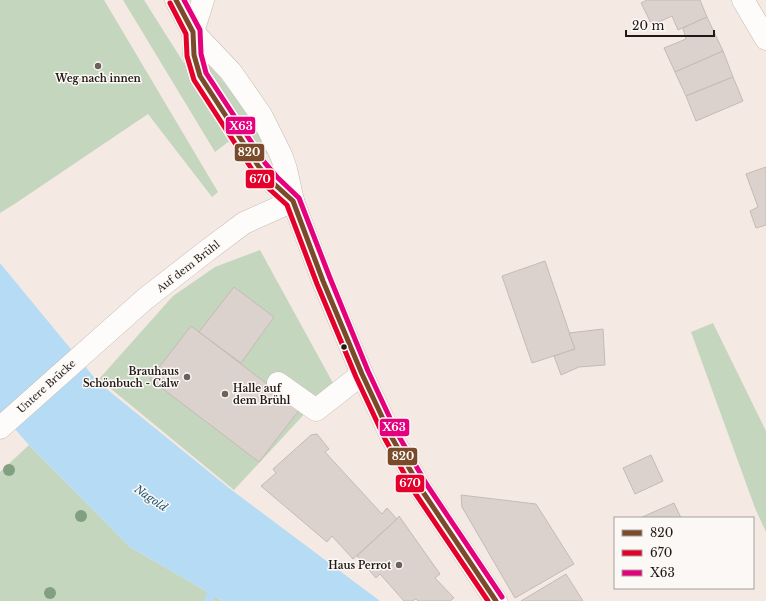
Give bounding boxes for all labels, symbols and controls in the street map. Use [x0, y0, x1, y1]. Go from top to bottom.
scale bar [626, 12, 714, 38]
text: 20 m [632, 18, 664, 33]
marker: Weg nach innen [93, 61, 103, 71]
place label: Weg nach innen [54, 72, 142, 85]
line badge: X63 [225, 116, 256, 135]
text: X63 [228, 119, 253, 133]
line badge: 820 [234, 143, 265, 162]
text: 820 [238, 145, 260, 159]
line badge: 670 [245, 169, 275, 189]
text: 670 [249, 172, 271, 186]
street label: Auf dem Brühl [153, 238, 223, 296]
unlabelled marker [339, 342, 349, 352]
street label: Untere Brücke [14, 357, 78, 416]
place label: Brauhaus Schönbuch - Calw [83, 365, 179, 390]
marker: Brauhaus Schönbuch - Calw [182, 372, 192, 382]
place label: Halle auf dem Brühl [233, 382, 291, 407]
marker: Halle auf dem Brühl [220, 389, 230, 399]
line badge: X63 [379, 418, 410, 437]
text: X63 [381, 420, 406, 434]
line badge: 820 [387, 447, 418, 466]
text: 820 [392, 449, 414, 463]
line badge: 670 [395, 474, 425, 493]
text: 670 [399, 476, 421, 490]
water label: Nagold [131, 481, 170, 515]
legend [614, 517, 754, 589]
text: 820 [650, 525, 673, 540]
text: 670 [650, 545, 672, 560]
place label: Haus Perrot [328, 559, 391, 572]
marker: Haus Perrot [394, 560, 404, 570]
text: X63 [650, 565, 675, 580]

